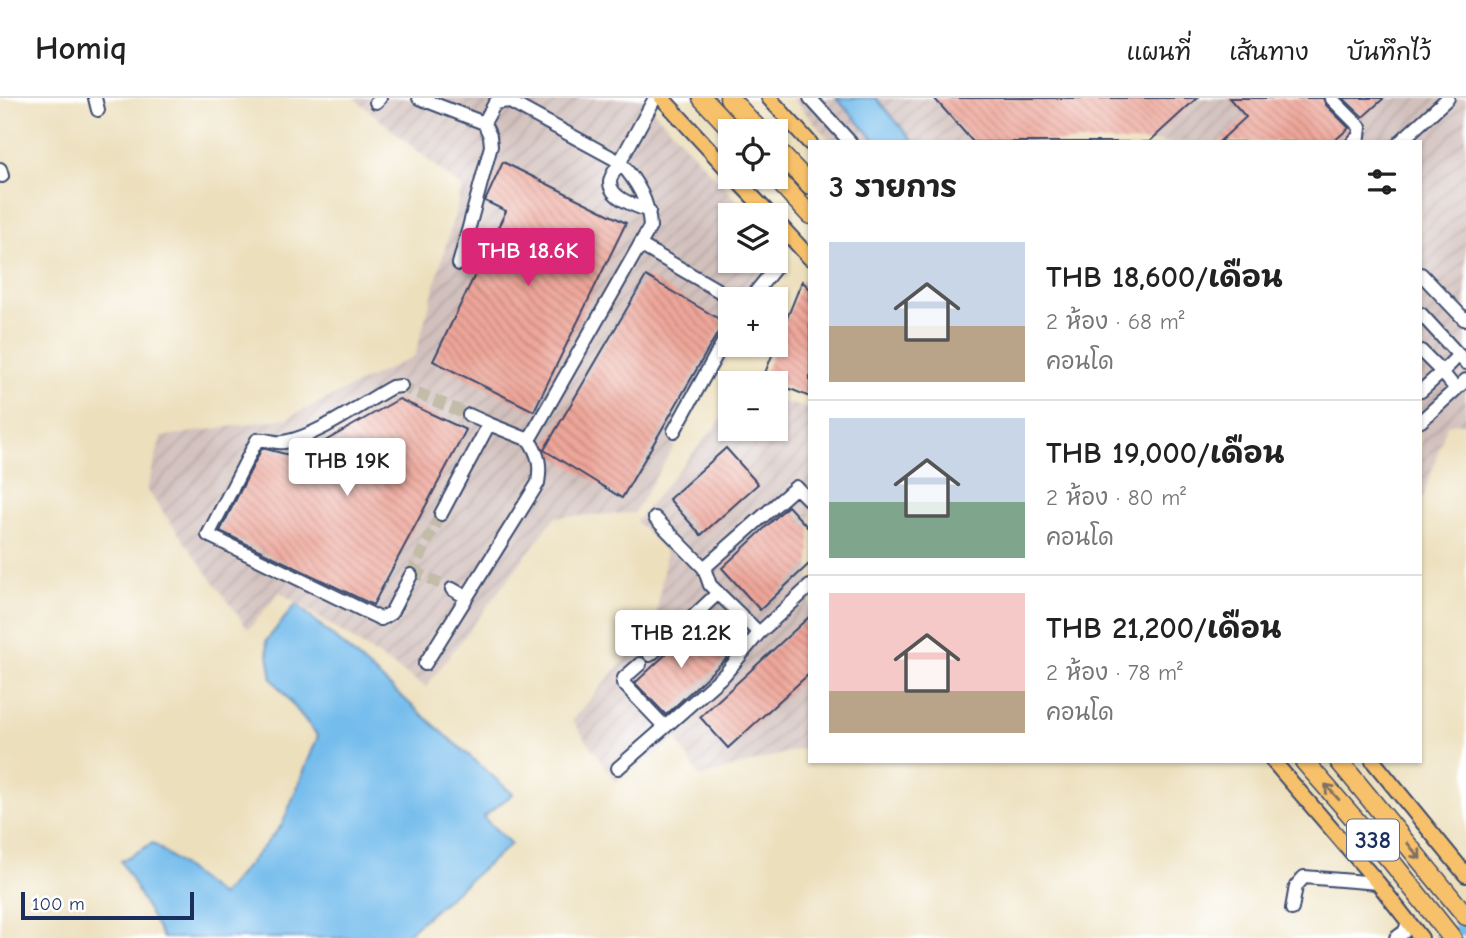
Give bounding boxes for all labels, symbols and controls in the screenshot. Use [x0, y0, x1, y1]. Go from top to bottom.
text: Homiq [35, 29, 127, 67]
text: แผนที่ [1126, 38, 1191, 66]
text: เส้นทาง [1229, 38, 1309, 66]
text: บันทึกไว้ [1347, 38, 1431, 66]
map controls [718, 119, 788, 441]
button: locate [718, 119, 788, 189]
icon: filters [1363, 163, 1401, 201]
text: 3 รายการ [829, 170, 957, 205]
button: layers [718, 203, 788, 273]
pin: THB 18.6K [448, 228, 608, 288]
text: THB 18.6K [478, 237, 578, 264]
text: THB 18,600/เดือน [1046, 260, 1283, 295]
icon: home [885, 270, 969, 354]
button: + [718, 287, 788, 357]
text: 2 ห้อง · 68 m² [1046, 308, 1184, 335]
text: คอนโด [1046, 348, 1114, 375]
button: − [718, 371, 788, 441]
text: THB 19,000/เดือน [1046, 436, 1284, 471]
pin: THB 19K [282, 438, 412, 498]
icon: home [885, 446, 969, 530]
text: THB 19K [305, 447, 389, 474]
text: 2 ห้อง · 80 m² [1046, 484, 1186, 511]
text: คอนโด [1046, 524, 1114, 551]
pin: THB 21.2K [601, 610, 761, 670]
text: THB 21,200/เดือน [1046, 611, 1282, 646]
text: THB 21.2K [631, 619, 731, 646]
icon: home [885, 621, 969, 705]
text: 2 ห้อง · 78 m² [1046, 659, 1183, 686]
text: คอนโด [1046, 699, 1114, 726]
one-way arrow [1324, 784, 1340, 802]
road number: 338 [1347, 820, 1399, 860]
one-way arrow [1406, 842, 1422, 860]
scale bar [21, 889, 194, 921]
text: 100 m [32, 893, 85, 915]

